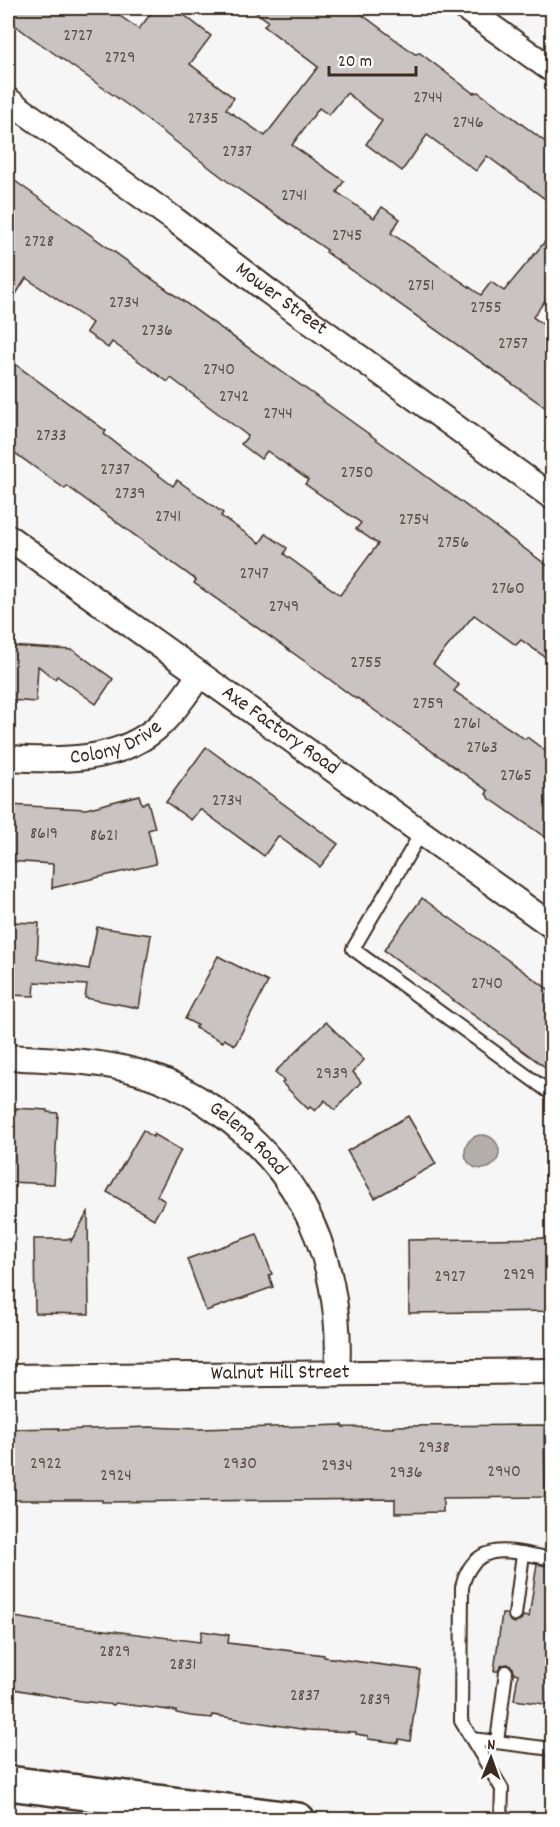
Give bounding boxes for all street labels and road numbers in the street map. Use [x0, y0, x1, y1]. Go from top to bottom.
street label: Mower Street [228, 256, 333, 344]
street label: Axe Factory Road [215, 679, 345, 784]
street label: Colony Drive [69, 714, 170, 774]
street label: Gelena Road [202, 1094, 294, 1183]
street label: Walnut Hill Street [210, 1358, 350, 1390]

